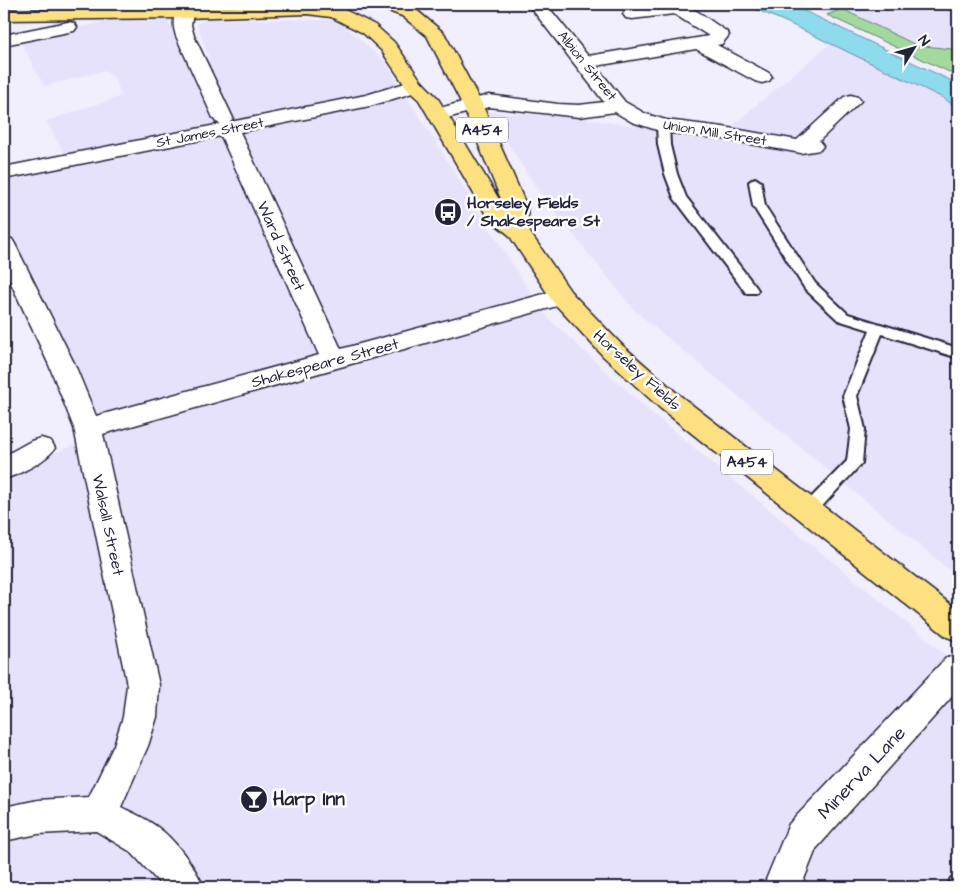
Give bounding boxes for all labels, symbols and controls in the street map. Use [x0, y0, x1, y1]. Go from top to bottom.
north arrow [890, 22, 940, 72]
street label: Albion Street [553, 27, 622, 106]
text: N [913, 31, 934, 50]
street label: St James Street [155, 113, 266, 153]
street label: Union Mill Street [662, 115, 768, 151]
road number: A454 [456, 118, 508, 142]
place label: Horseley Fields / Shakespeare St [467, 192, 600, 232]
bus stop icon: Horseley Fields / Shakespeare St [433, 197, 463, 227]
street label: Ward Street [251, 198, 311, 295]
street label: Horseley Fields [588, 325, 686, 416]
street label: Shakespeare Street [249, 333, 402, 393]
road number: A454 [721, 450, 773, 474]
street label: Walsall Street [87, 472, 130, 578]
street label: Minerva Lane [812, 720, 912, 826]
bar icon: Harp Inn [239, 784, 269, 814]
place label: Harp Inn [273, 786, 345, 813]

